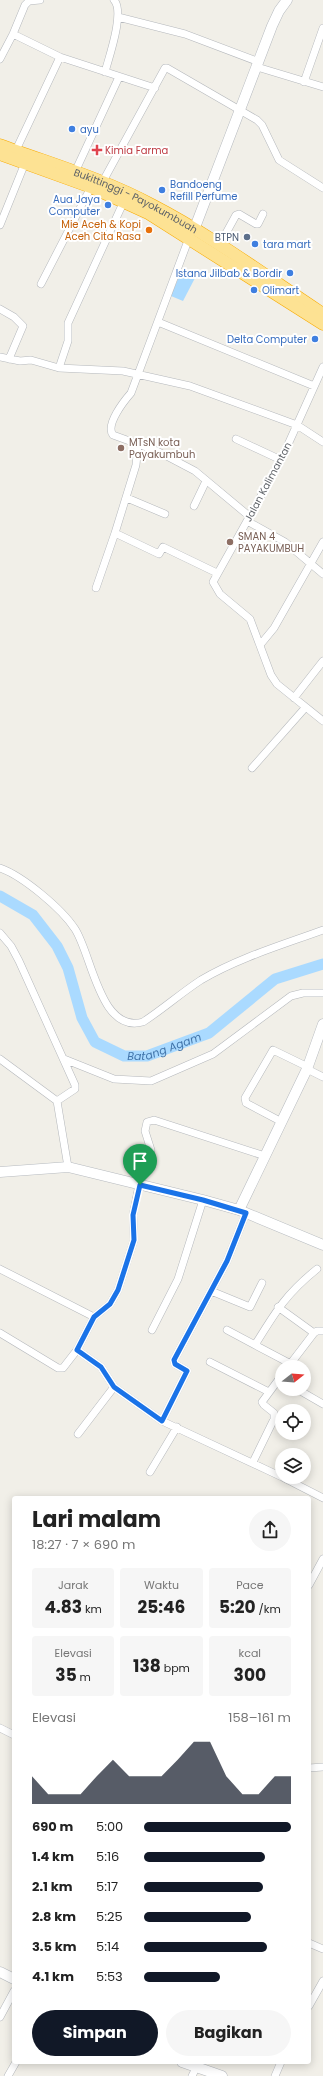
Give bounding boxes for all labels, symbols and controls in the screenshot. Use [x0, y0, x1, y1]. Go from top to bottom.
place label: ayu [80, 122, 99, 137]
marker: ayu [67, 124, 77, 134]
place label: Kimia Farma [105, 143, 168, 158]
marker: Kimia Farma [92, 145, 102, 155]
street label: Bukittinggi - Payokumbuah [72, 164, 201, 237]
place label: Bandoeng Refill Perfume [170, 177, 238, 204]
marker: Bandoeng Refill Perfume [157, 185, 167, 195]
place label: Aua Jaya Computer [49, 192, 100, 219]
marker: Aua Jaya Computer [103, 200, 113, 210]
place label: Mie Aceh & Kopi Aceh Cita Rasa [61, 217, 141, 244]
marker: Mie Aceh & Kopi Aceh Cita Rasa [144, 225, 154, 235]
place label: BTPN [215, 230, 239, 245]
marker: BTPN [242, 232, 252, 242]
place label: tara mart [263, 237, 311, 252]
marker: tara mart [250, 239, 260, 249]
place label: Istana Jilbab & Bordir [176, 266, 282, 281]
marker: Istana Jilbab & Bordir [285, 268, 295, 278]
place label: Olimart [262, 283, 300, 298]
marker: Olimart [249, 285, 259, 295]
place label: Delta Computer [227, 332, 307, 347]
marker: Delta Computer [310, 334, 320, 344]
place label: MTsN kota Payakumbuh [129, 435, 195, 462]
street label: Jalan Kalimantan [241, 440, 295, 524]
marker: MTsN kota Payakumbuh [116, 443, 126, 453]
place label: SMAN 4 PAYAKUMBUH [238, 529, 304, 556]
marker: SMAN 4 PAYAKUMBUH [225, 537, 235, 547]
water label: Batang Agam [127, 1029, 203, 1064]
pin [123, 1144, 157, 1185]
icon: arrive [129, 1150, 151, 1172]
north arrow [275, 1360, 311, 1396]
map controls [275, 1360, 311, 1484]
button: locate [275, 1404, 311, 1440]
button: layers [275, 1448, 311, 1484]
text: Lari malam [32, 1504, 161, 1535]
button: share [249, 1509, 291, 1551]
text: 18:27 · 7 × 690 m [32, 1535, 135, 1554]
text: Jarak [58, 1577, 88, 1593]
text: Waktu [144, 1577, 179, 1593]
text: Pace [236, 1577, 263, 1593]
text: 4.83 [44, 1595, 82, 1619]
text: 25:46 [138, 1595, 185, 1619]
text: 5:20 [219, 1595, 256, 1619]
text: km [82, 1601, 102, 1617]
text: /km [256, 1601, 281, 1617]
text: Elevasi [55, 1645, 92, 1661]
text: kcal [239, 1645, 261, 1661]
text: 138 [133, 1654, 161, 1678]
text: bpm [161, 1660, 190, 1676]
text: 35 [55, 1663, 77, 1687]
text: 300 [234, 1663, 266, 1687]
text: m [77, 1669, 91, 1685]
text: Elevasi [32, 1708, 76, 1727]
text: 158–161 m [228, 1708, 291, 1727]
text: 690 m [32, 1817, 73, 1836]
text: 5:00 [96, 1817, 123, 1836]
text: 1.4 km [32, 1847, 74, 1866]
text: 5:16 [96, 1847, 119, 1866]
text: 2.1 km [32, 1877, 73, 1896]
text: 5:17 [96, 1877, 118, 1896]
text: 2.8 km [32, 1907, 76, 1926]
text: 5:25 [96, 1907, 123, 1926]
text: 3.5 km [32, 1937, 77, 1956]
text: 5:14 [96, 1937, 119, 1956]
text: 4.1 km [32, 1967, 74, 1986]
text: 5:53 [96, 1967, 123, 1986]
button: Simpan [32, 2010, 158, 2056]
button: Bagikan [166, 2010, 291, 2056]

